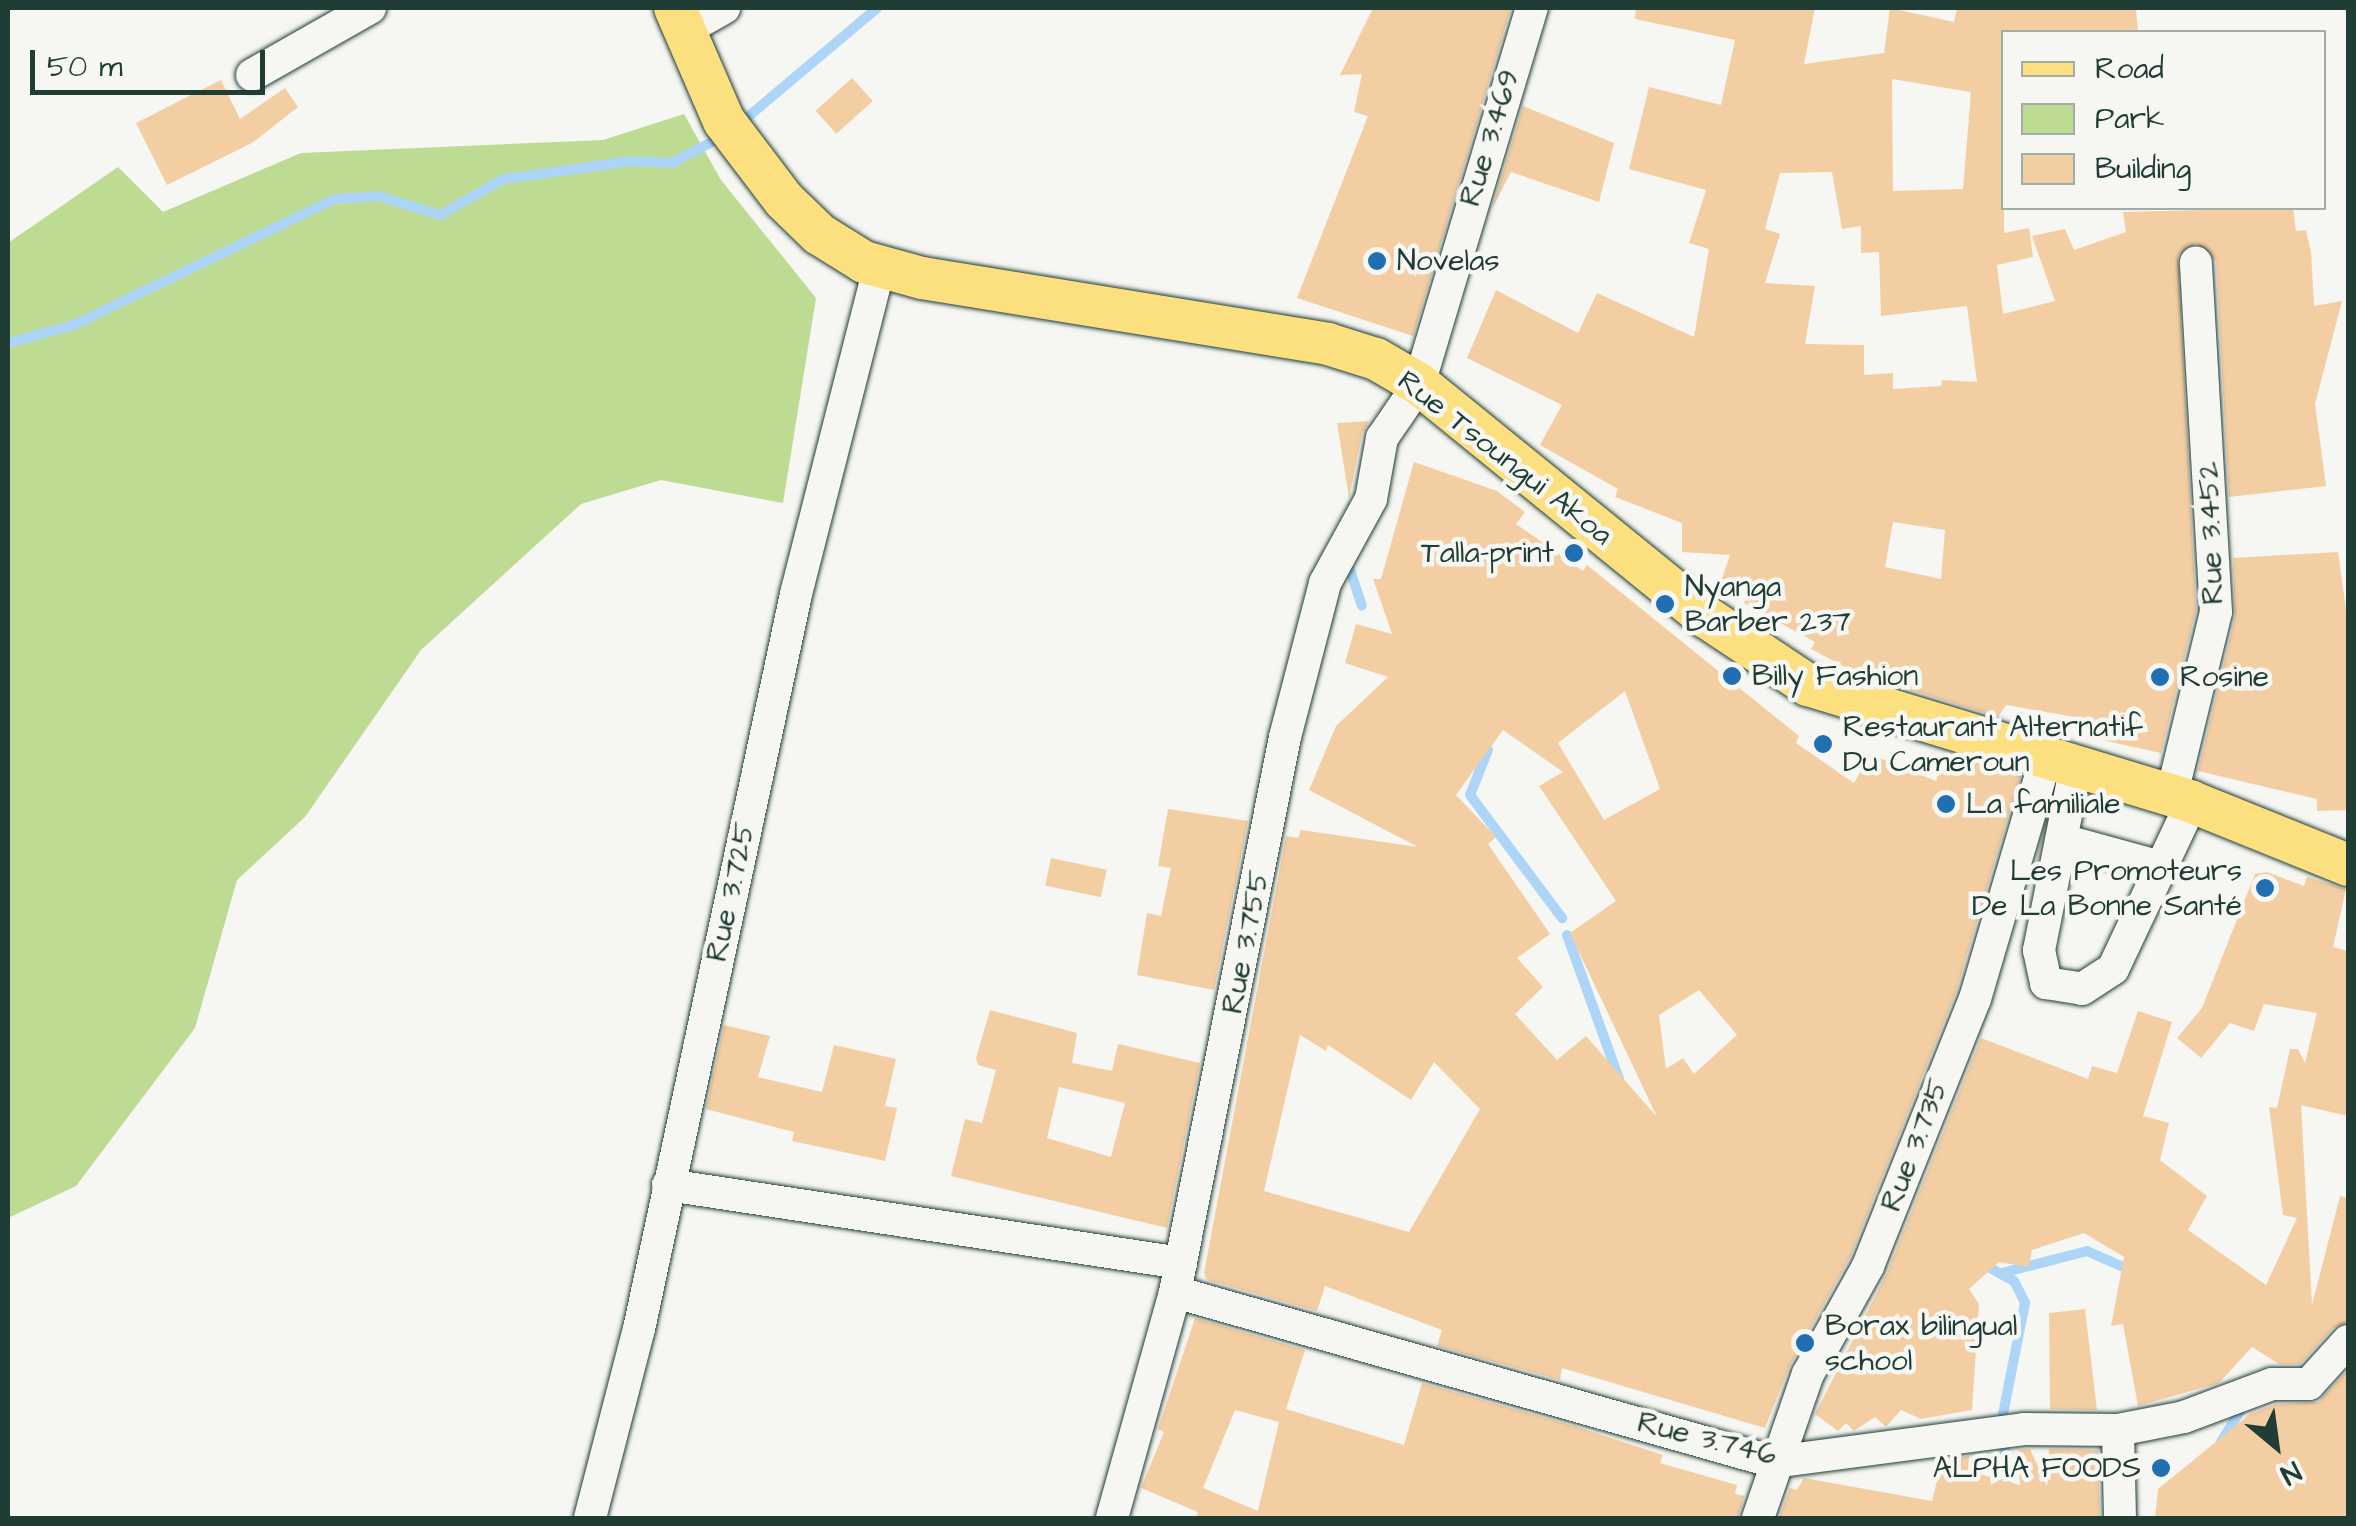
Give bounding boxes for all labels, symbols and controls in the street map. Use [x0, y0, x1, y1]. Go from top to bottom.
scale bar [35, 30, 270, 92]
legend [2001, 30, 2326, 210]
text: 50 m [47, 46, 123, 88]
text: Road [2095, 48, 2164, 90]
street label: Rue 3.469 [1452, 65, 1528, 211]
text: Park [2095, 98, 2164, 140]
text: Building [2095, 148, 2191, 190]
place label: Novelas [1397, 243, 1500, 279]
marker: Novelas [1366, 250, 1388, 272]
street label: Rue Tsoungui Akoa [1390, 363, 1620, 553]
street label: Rue 3.452 [2191, 461, 2231, 605]
place label: Talla-print [1421, 535, 1554, 571]
marker: Talla-print [1563, 542, 1585, 564]
place label: Nyanga Barber 237 [1685, 569, 1851, 640]
marker: Nyanga Barber 237 [1654, 593, 1676, 615]
place label: Billy Fashion [1752, 658, 1918, 694]
place label: Rosine [2180, 659, 2269, 695]
marker: Billy Fashion [1721, 665, 1743, 687]
marker: Rosine [2149, 666, 2171, 688]
place label: Restaurant Alternatif Du Cameroun [1843, 709, 2143, 780]
marker: Restaurant Alternatif Du Cameroun [1812, 733, 1834, 755]
place label: La familiale [1966, 786, 2120, 822]
marker: La familiale [1935, 793, 1957, 815]
street label: Rue 3.725 [699, 819, 763, 965]
place label: Les Promoteurs De La Bonne Santé [1972, 853, 2242, 924]
street label: Rue 3.755 [1214, 867, 1278, 1017]
marker: Les Promoteurs De La Bonne Santé [2252, 875, 2278, 901]
street label: Rue 3.735 [1873, 1074, 1957, 1216]
place label: Borax bilingual school [1825, 1308, 2017, 1378]
marker: Borax bilingual school [1794, 1332, 1816, 1354]
north arrow [2226, 1396, 2326, 1496]
street label: Rue 3.746 [1634, 1404, 1780, 1474]
place label: ALPHA FOODS [1933, 1450, 2141, 1486]
text: N [2274, 1451, 2308, 1494]
marker: ALPHA FOODS [2150, 1457, 2172, 1479]

